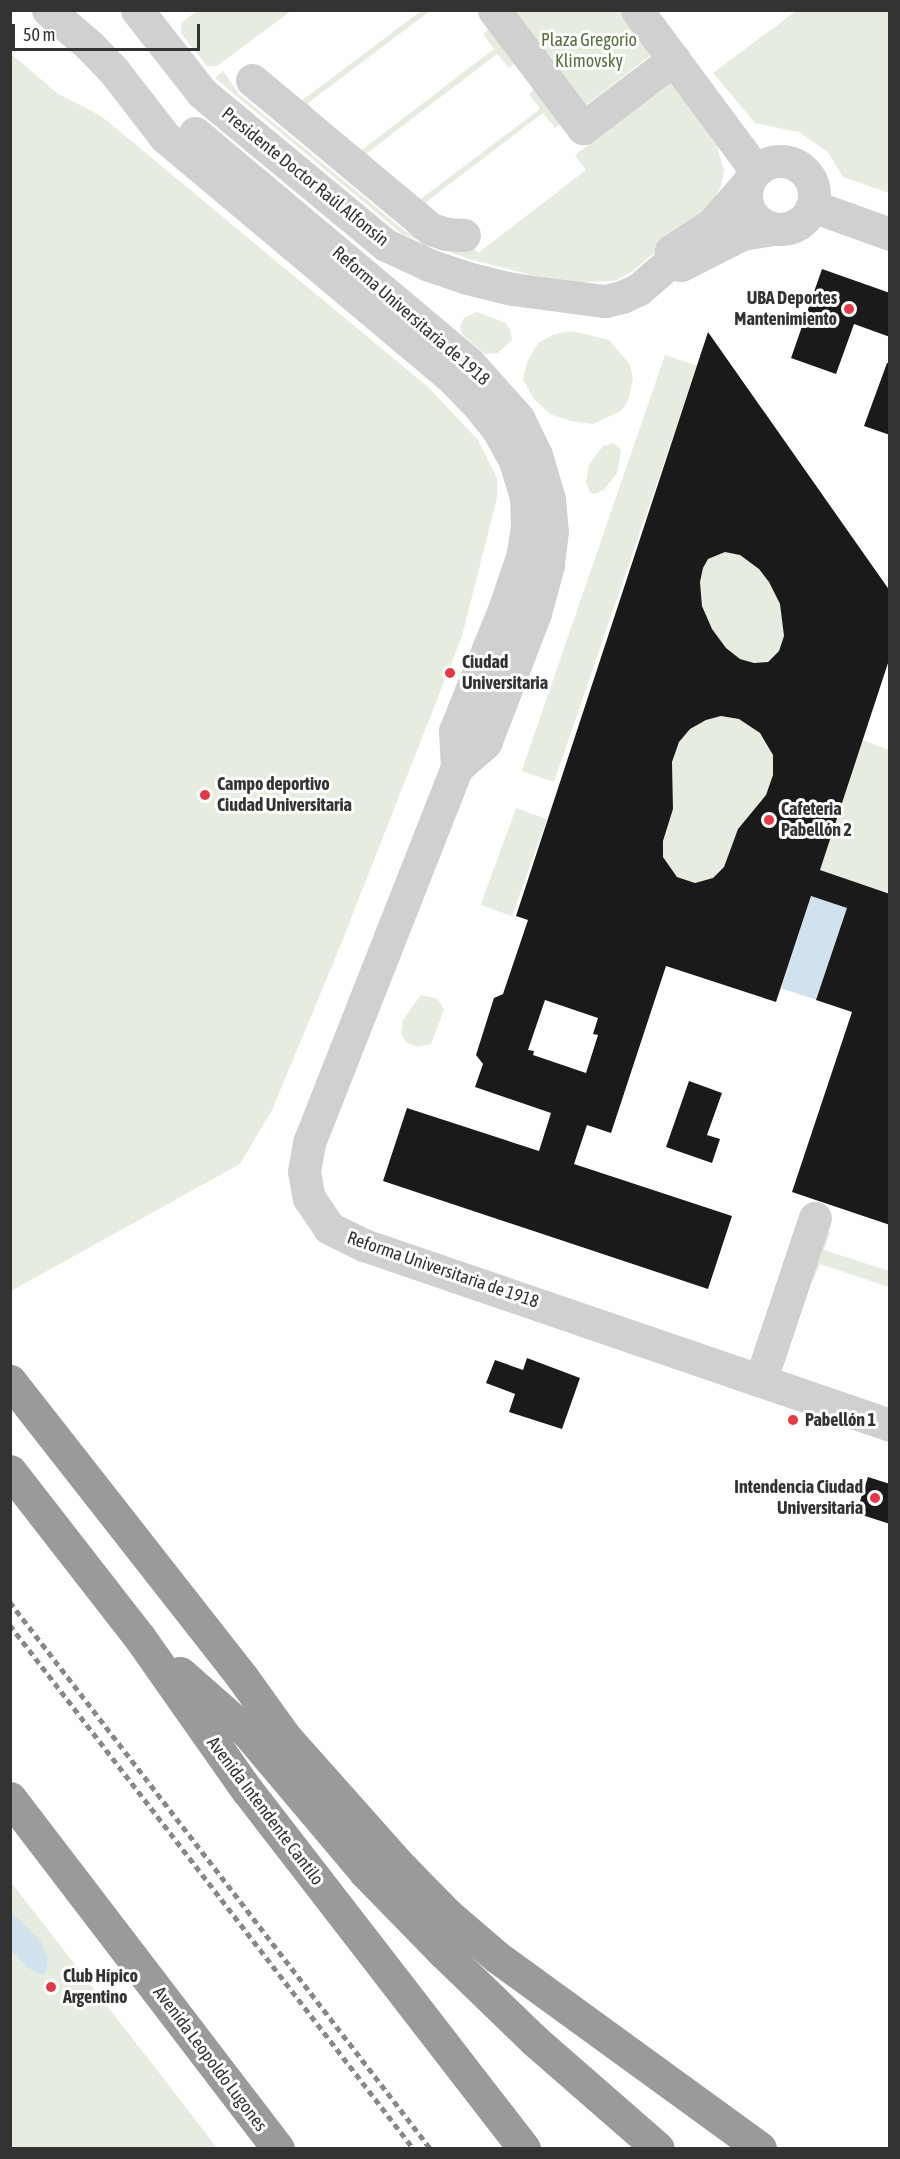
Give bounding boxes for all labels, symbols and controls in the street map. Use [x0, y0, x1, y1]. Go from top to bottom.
scale bar [15, 12, 202, 50]
text: 50 m [23, 24, 55, 45]
park label: Plaza Gregorio Klimovsky [541, 30, 637, 72]
street label: Presidente Doctor Raúl Alfonsín [217, 103, 393, 251]
street label: Reforma Universitaria de 1918 [328, 242, 494, 390]
place label: UBA Deportes Mantenimiento [734, 288, 837, 330]
marker: UBA Deportes Mantenimiento [842, 302, 856, 316]
place label: Ciudad Universitaria [462, 652, 548, 694]
marker: Ciudad Universitaria [443, 666, 457, 680]
place label: Campo deportivo Ciudad Universitaria [217, 774, 352, 816]
marker: Campo deportivo Ciudad Universitaria [198, 788, 212, 802]
place label: Cafeteria Pabellón 2 [781, 799, 852, 842]
marker: Cafeteria Pabellón 2 [762, 813, 776, 827]
street label: Reforma Universitaria de 1918 [344, 1227, 542, 1313]
place label: Pabellón 1 [805, 1409, 876, 1431]
marker: Pabellón 1 [786, 1413, 800, 1427]
place label: Intendencia Ciudad Universitaria [734, 1477, 863, 1520]
marker: Intendencia Ciudad Universitaria [868, 1491, 882, 1505]
street label: Avenida Intendente Cantilo [202, 1732, 328, 1890]
place label: Club Hípico Argentino [63, 1966, 138, 2008]
marker: Club Hípico Argentino [44, 1980, 58, 1994]
street label: Avenida Leopoldo Lugones [148, 1982, 272, 2136]

